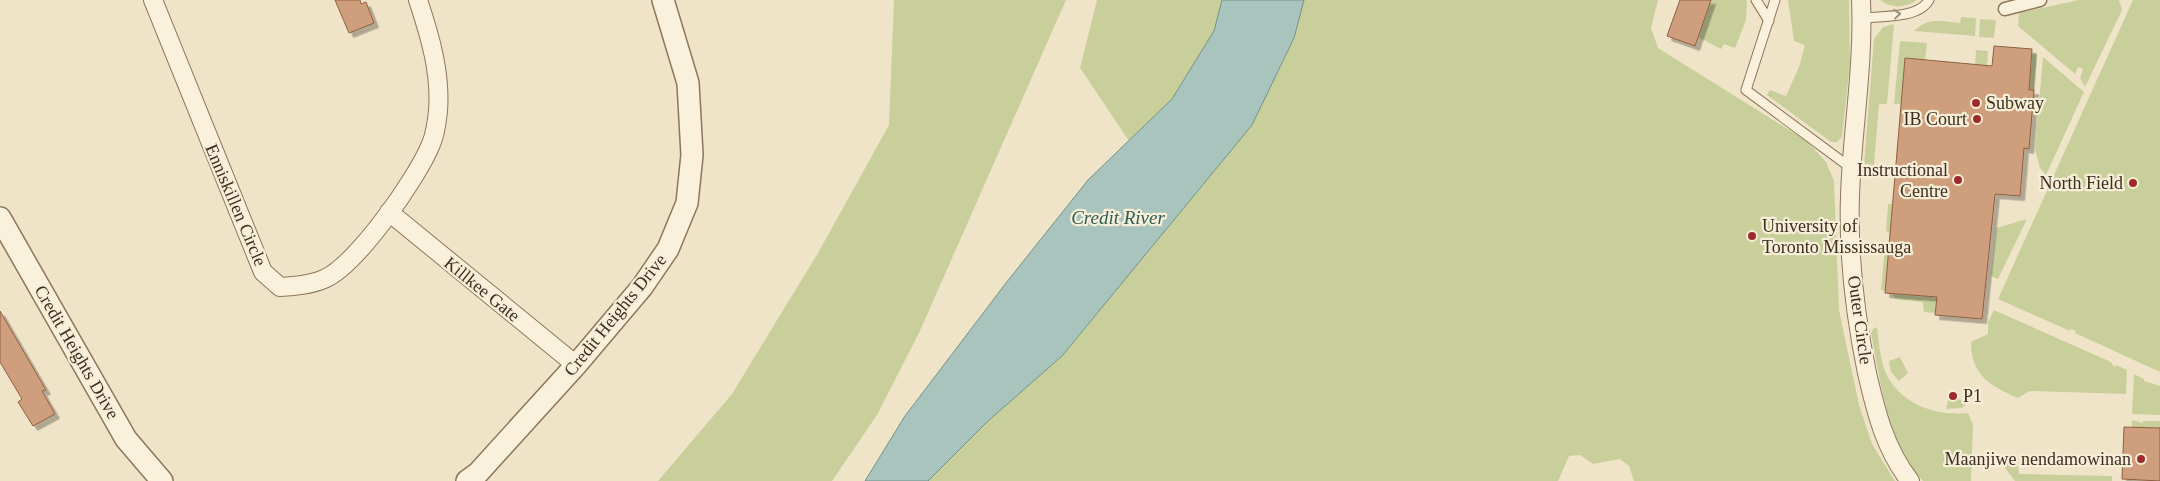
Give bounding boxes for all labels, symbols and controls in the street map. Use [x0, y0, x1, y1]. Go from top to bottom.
one-way arrow [1894, 9, 1902, 20]
place label: Subway [1986, 93, 2044, 113]
marker: Subway [1970, 97, 1982, 109]
place label: IB Court [1903, 109, 1967, 129]
marker: IB Court [1971, 113, 1983, 125]
street label: Enniskillen Circle [201, 141, 271, 269]
place label: Instructional Centre [1857, 160, 1948, 201]
place label: North Field [2040, 173, 2123, 193]
marker: Instructional Centre [1952, 174, 1964, 186]
marker: North Field [2127, 177, 2139, 189]
water label: Credit River [1071, 207, 1165, 228]
place label: University of Toronto Mississauga [1762, 216, 1911, 257]
marker: University of Toronto Mississauga [1746, 230, 1758, 242]
street label: Credit Heights Drive [560, 250, 670, 380]
street label: Killkee Gate [440, 252, 524, 326]
street label: Outer Circle [1844, 274, 1876, 366]
street label: Credit Heights Drive [31, 282, 123, 422]
place label: P1 [1963, 386, 1982, 406]
marker: P1 [1947, 390, 1959, 402]
place label: Maanjiwe nendamowinan [1945, 449, 2131, 469]
marker: Maanjiwe nendamowinan [2135, 453, 2147, 465]

